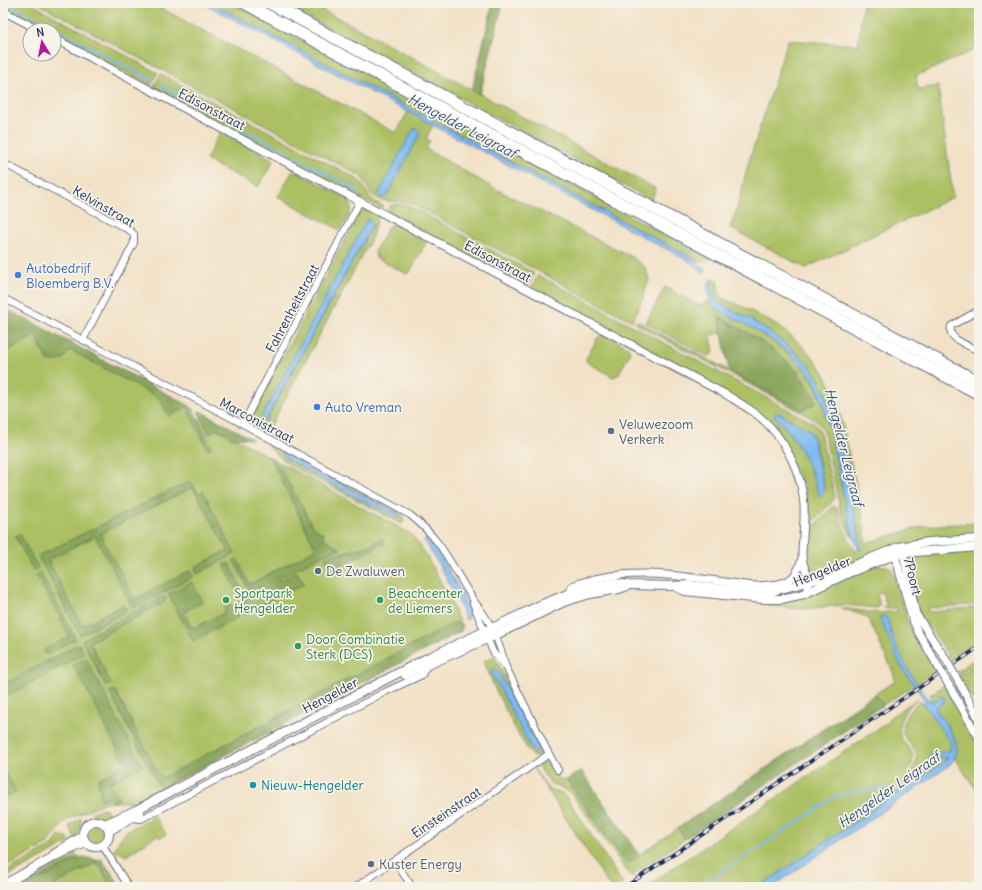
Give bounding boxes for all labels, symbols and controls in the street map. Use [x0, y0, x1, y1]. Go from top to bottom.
north arrow [22, 22, 62, 62]
text: N [35, 25, 45, 40]
street label: Edisonstraat [175, 85, 249, 134]
water label: Hengelder Leigraaf [405, 90, 522, 164]
street label: Kelvinstraat [70, 182, 138, 231]
street label: Edisonstraat [461, 237, 535, 286]
place label: Autobedrijf Bloemberg B.V. [26, 260, 114, 292]
street label: Fahrenheitstraat [262, 261, 323, 355]
marker: Autobedrijf Bloemberg B.V. [13, 270, 23, 280]
water label: Hengelder Leigraaf [821, 386, 868, 511]
street label: Marconistraat [217, 394, 297, 447]
place label: Auto Vreman [325, 399, 402, 416]
marker: Auto Vreman [312, 402, 322, 412]
place label: Veluwezoom Verkerk [619, 416, 693, 448]
marker: Veluwezoom Verkerk [606, 426, 616, 436]
street label: Hengelder [791, 552, 854, 591]
street label: 7Poort [900, 556, 926, 597]
place label: De Zwaluwen [326, 563, 406, 580]
marker: De Zwaluwen [313, 566, 323, 576]
place label: Sportpark Hengelder [234, 585, 296, 617]
place label: Beachcenter de Liemers [388, 585, 463, 617]
marker: Sportpark Hengelder [221, 595, 231, 605]
marker: Beachcenter de Liemers [375, 595, 385, 605]
place label: Door Combinatie Sterk (DCS) [306, 631, 405, 663]
marker: Door Combinatie Sterk (DCS) [293, 641, 303, 651]
street label: Hengelder [299, 673, 362, 717]
water label: Hengelder Leigraaf [834, 746, 946, 832]
place label: Nieuw-Hengelder [261, 777, 365, 794]
marker: Nieuw-Hengelder [248, 780, 258, 790]
street label: Einsteinstraat [408, 783, 485, 842]
place label: Kuster Energy [379, 856, 462, 873]
marker: Kuster Energy [366, 859, 376, 869]

